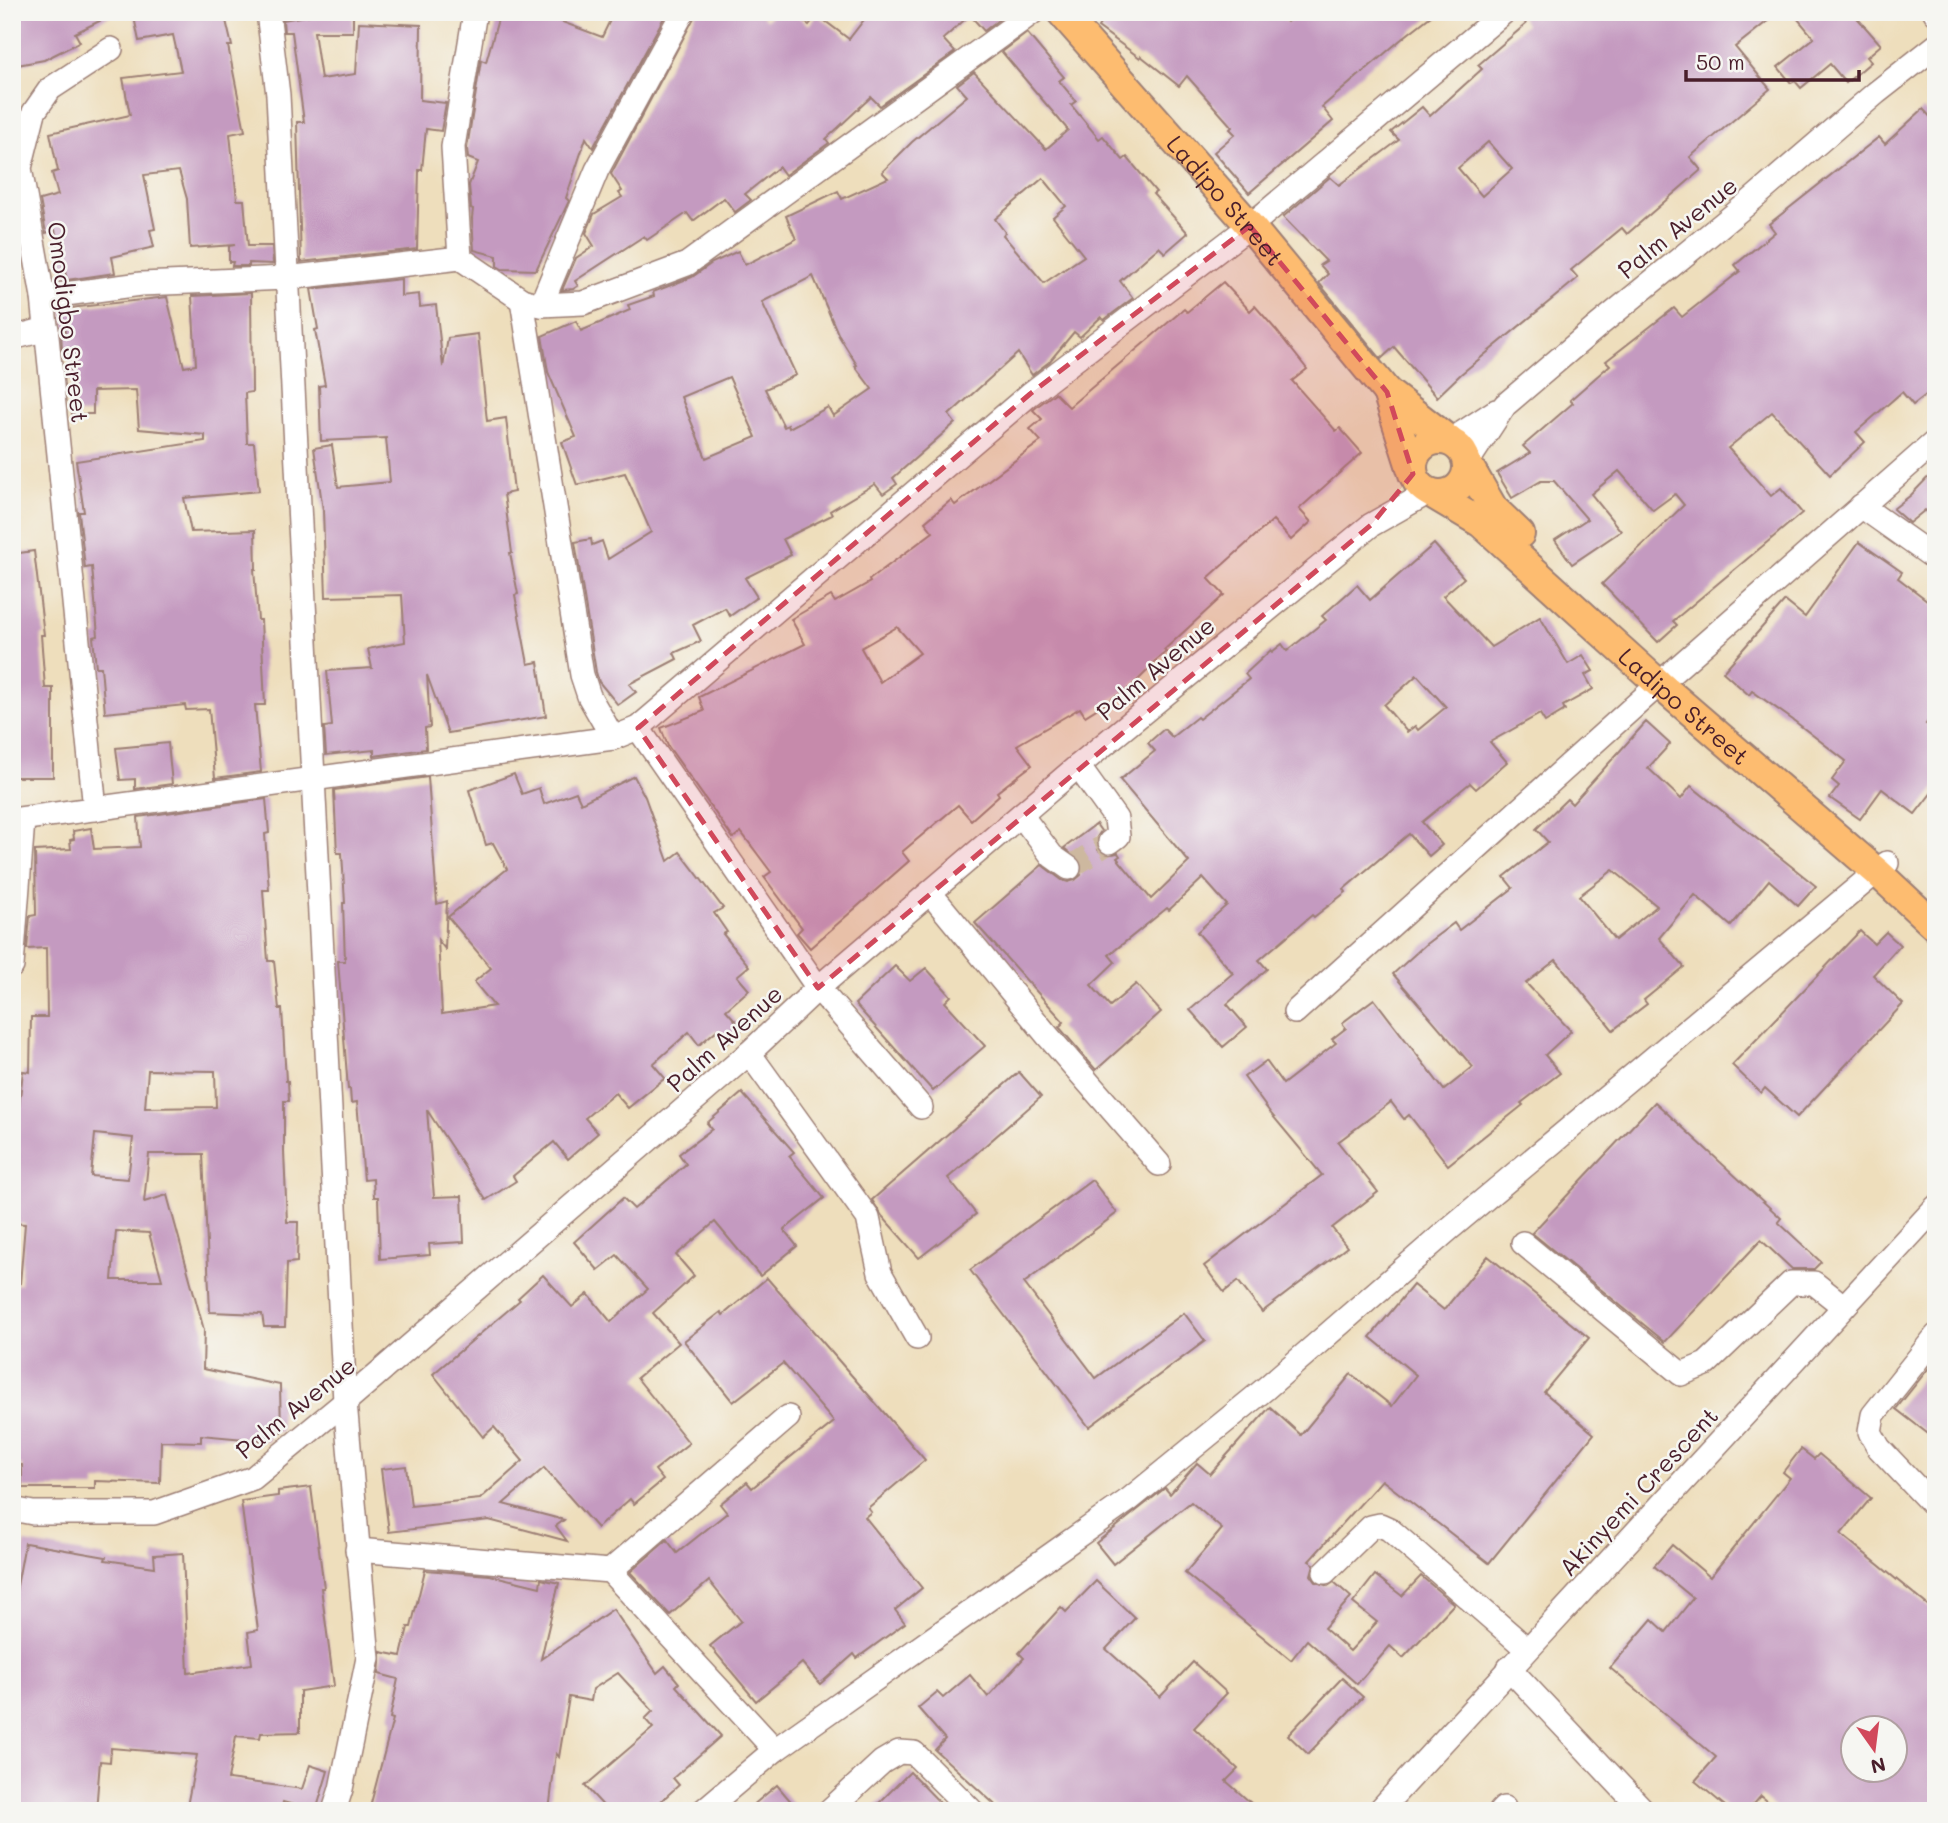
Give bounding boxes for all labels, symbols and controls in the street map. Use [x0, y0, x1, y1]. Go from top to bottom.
scale bar [1686, 38, 1859, 82]
text: 50 m [1696, 48, 1745, 75]
street label: Ladipo Street [1161, 128, 1291, 271]
street label: Palm Avenue [1611, 169, 1743, 285]
street label: Omodigbo Street [41, 220, 97, 424]
street label: Palm Avenue [1089, 609, 1221, 727]
street label: Ladipo Street [1613, 640, 1756, 771]
street label: Palm Avenue [660, 978, 788, 1098]
street label: Palm Avenue [229, 1349, 361, 1465]
street label: Akinyemi Crescent [1552, 1400, 1724, 1582]
north arrow [1840, 1714, 1910, 1784]
text: N [1868, 1752, 1888, 1780]

